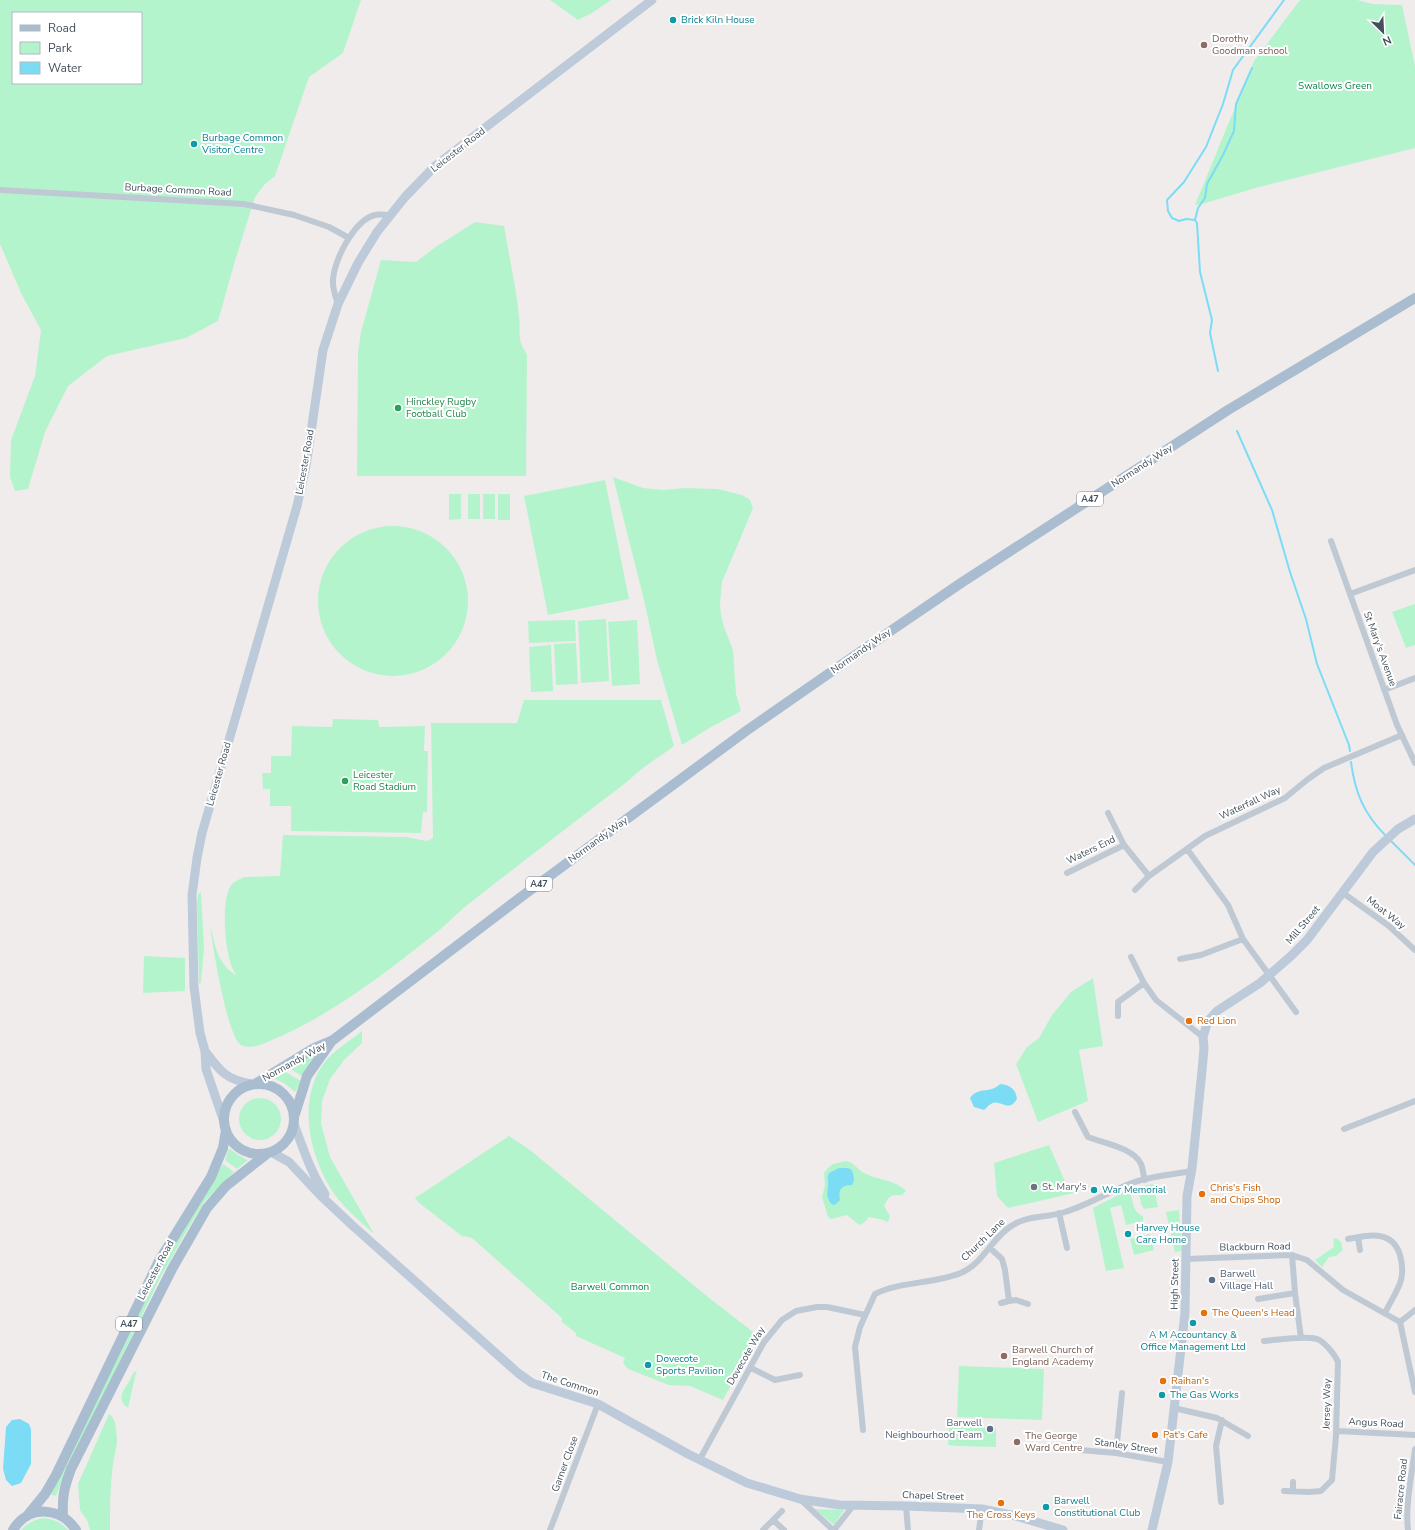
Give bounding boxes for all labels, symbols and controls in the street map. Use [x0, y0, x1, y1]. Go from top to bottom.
legend [12, 12, 142, 84]
north arrow [1363, 12, 1403, 52]
place label: Brick Kiln House [681, 13, 755, 27]
marker: Brick Kiln House [668, 15, 678, 25]
text: Road [48, 20, 76, 36]
place label: Dorothy Goodman school [1212, 32, 1288, 58]
text: N [1380, 32, 1394, 49]
text: Park [48, 40, 73, 56]
marker: Dorothy Goodman school [1199, 40, 1209, 50]
text: Water [48, 60, 82, 76]
park label: Swallows Green [1298, 79, 1372, 93]
street label: Leicester Road [428, 124, 488, 176]
place label: Burbage Common Visitor Centre [201, 131, 283, 157]
marker: Burbage Common Visitor Centre [189, 139, 199, 149]
street label: Burbage Common Road [124, 180, 232, 200]
place label: Hinckley Rugby Football Club [406, 395, 477, 421]
marker: Hinckley Rugby Football Club [393, 403, 403, 413]
street label: Leicester Road [292, 428, 318, 496]
street label: Normandy Way [1109, 440, 1176, 491]
road number: A47 [1077, 492, 1103, 506]
street label: St Mary's Avenue [1360, 610, 1400, 688]
street label: Normandy Way [828, 625, 895, 677]
street label: Leicester Road [203, 740, 235, 808]
place label: Leicester Road Stadium [353, 768, 416, 794]
marker: Leicester Road Stadium [340, 776, 350, 786]
street label: Waterfall Way [1217, 782, 1284, 823]
street label: Normandy Way [565, 813, 631, 866]
street label: Waters End [1064, 832, 1118, 868]
road number: A47 [526, 877, 552, 891]
street label: Moat Way [1363, 893, 1409, 933]
street label: Mill Street [1283, 902, 1324, 947]
place label: Red Lion [1197, 1014, 1236, 1028]
marker: Red Lion [1184, 1016, 1194, 1026]
street label: Normandy Way [260, 1038, 329, 1085]
place label: St. Mary's [1042, 1180, 1087, 1194]
place label: Chris's Fish and Chips Shop [1210, 1181, 1281, 1207]
marker: St. Mary's [1029, 1182, 1039, 1192]
place label: War Memorial [1102, 1183, 1166, 1197]
marker: War Memorial [1089, 1185, 1099, 1195]
marker: Chris's Fish and Chips Shop [1197, 1189, 1207, 1199]
street label: Church Lane [958, 1215, 1008, 1265]
place label: Harvey House Care Home [1136, 1221, 1200, 1247]
marker: Harvey House Care Home [1123, 1229, 1133, 1239]
street label: Leicester Road [134, 1238, 178, 1302]
street label: Blackburn Road [1219, 1239, 1291, 1255]
street label: High Street [1168, 1258, 1182, 1310]
place label: Barwell Village Hall [1219, 1267, 1273, 1293]
marker: Barwell Village Hall [1207, 1275, 1217, 1285]
park label: Barwell Common [571, 1280, 649, 1294]
place label: The Queen's Head [1212, 1306, 1295, 1320]
marker: The Queen's Head [1199, 1308, 1209, 1318]
road number: A47 [116, 1317, 142, 1331]
marker: A M Accountancy & Office Management Ltd [1188, 1318, 1198, 1328]
street label: Dovecote Way [724, 1323, 769, 1388]
place label: A M Accountancy & Office Management Ltd [1141, 1328, 1246, 1354]
place label: Barwell Church of England Academy [1012, 1343, 1094, 1369]
marker: Barwell Church of England Academy [999, 1351, 1009, 1361]
place label: Dovecote Sports Pavilion [656, 1352, 724, 1378]
marker: Dovecote Sports Pavilion [643, 1360, 653, 1370]
street label: The Common [539, 1368, 601, 1400]
place label: Raihan's [1171, 1374, 1209, 1388]
marker: Raihan's [1158, 1376, 1168, 1386]
street label: Jersey Way [1320, 1378, 1334, 1430]
place label: The Gas Works [1170, 1388, 1239, 1402]
marker: The Gas Works [1157, 1390, 1167, 1400]
street label: Angus Road [1348, 1415, 1404, 1431]
place label: Barwell Neighbourhood Team [885, 1416, 982, 1442]
marker: Barwell Neighbourhood Team [985, 1424, 995, 1434]
place label: Pat's Cafe [1163, 1428, 1208, 1442]
place label: The George Ward Centre [1025, 1429, 1082, 1455]
marker: Pat's Cafe [1150, 1430, 1160, 1440]
street label: Garner Close [548, 1434, 582, 1494]
street label: Stanley Street [1093, 1435, 1159, 1457]
marker: The George Ward Centre [1012, 1437, 1022, 1447]
street label: Fairacre Road [1391, 1458, 1411, 1520]
street label: Chapel Street [902, 1488, 965, 1504]
place label: Barwell Constitutional Club [1054, 1494, 1140, 1520]
marker: The Cross Keys [996, 1498, 1006, 1508]
marker: Barwell Constitutional Club [1041, 1502, 1051, 1512]
place label: The Cross Keys [967, 1508, 1036, 1522]

